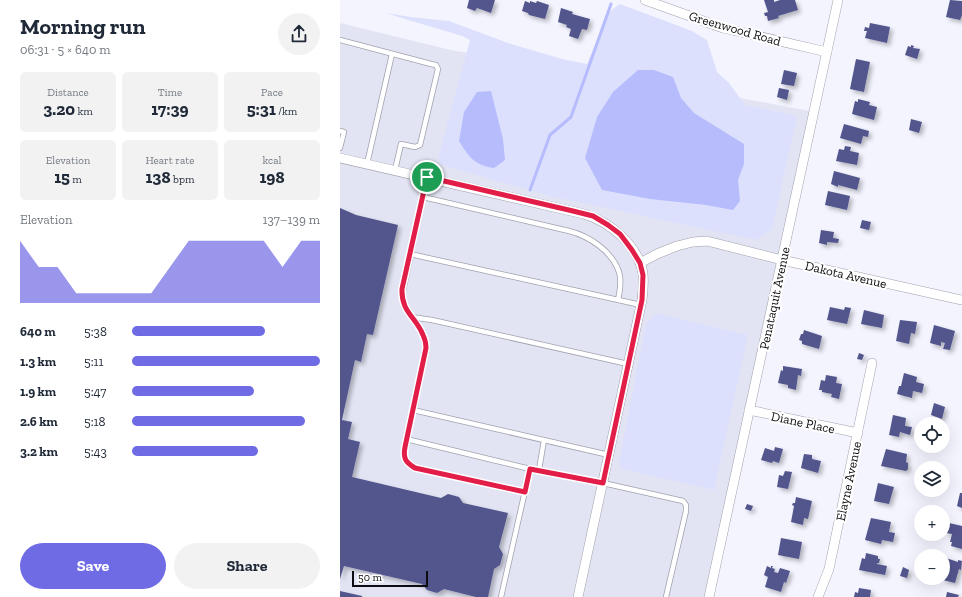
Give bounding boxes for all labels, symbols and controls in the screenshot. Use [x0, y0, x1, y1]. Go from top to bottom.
street label: Greenwood Road [687, 8, 783, 49]
text: Morning run [20, 13, 146, 40]
button: share [278, 13, 320, 55]
text: 06:31 · 5 × 640 m [20, 42, 111, 57]
text: Distance [47, 86, 89, 99]
text: Time [158, 86, 182, 99]
text: Pace [261, 86, 283, 99]
text: 3.20 [43, 99, 75, 119]
text: 17:39 [151, 99, 189, 119]
text: 5:31 [247, 99, 276, 119]
text: km [75, 105, 93, 118]
text: /km [276, 105, 297, 118]
text: Elevation [46, 154, 90, 167]
text: Heart rate [146, 154, 194, 167]
text: kcal [263, 154, 281, 167]
pin [410, 160, 444, 194]
icon: arrive [416, 166, 438, 188]
text: 15 [54, 167, 70, 187]
text: 138 [145, 167, 171, 187]
text: 198 [259, 167, 285, 187]
text: m [70, 173, 82, 186]
text: bpm [171, 173, 195, 186]
text: Elevation [20, 212, 72, 227]
text: 137–139 m [263, 212, 320, 227]
street label: Penataquit Avenue [756, 245, 793, 351]
street label: Dakota Avenue [804, 258, 888, 291]
text: 640 m [20, 324, 56, 339]
text: 5:38 [84, 324, 107, 339]
text: 1.3 km [20, 354, 56, 369]
text: 5:11 [84, 354, 104, 369]
text: 1.9 km [20, 384, 56, 399]
text: 5:47 [84, 384, 107, 399]
street label: Diane Place [770, 408, 836, 437]
text: 2.6 km [20, 414, 58, 429]
text: 5:18 [84, 414, 106, 429]
map controls [914, 417, 950, 585]
button: locate [914, 417, 950, 453]
street label: Elayne Avenue [833, 440, 864, 522]
text: 3.2 km [20, 444, 58, 459]
text: 5:43 [84, 444, 107, 459]
button: layers [914, 461, 950, 497]
button: + [914, 505, 950, 541]
button: Save [20, 543, 166, 589]
button: Share [174, 543, 320, 589]
button: − [914, 549, 950, 585]
scale bar [352, 569, 428, 588]
text: 50 m [358, 571, 382, 584]

